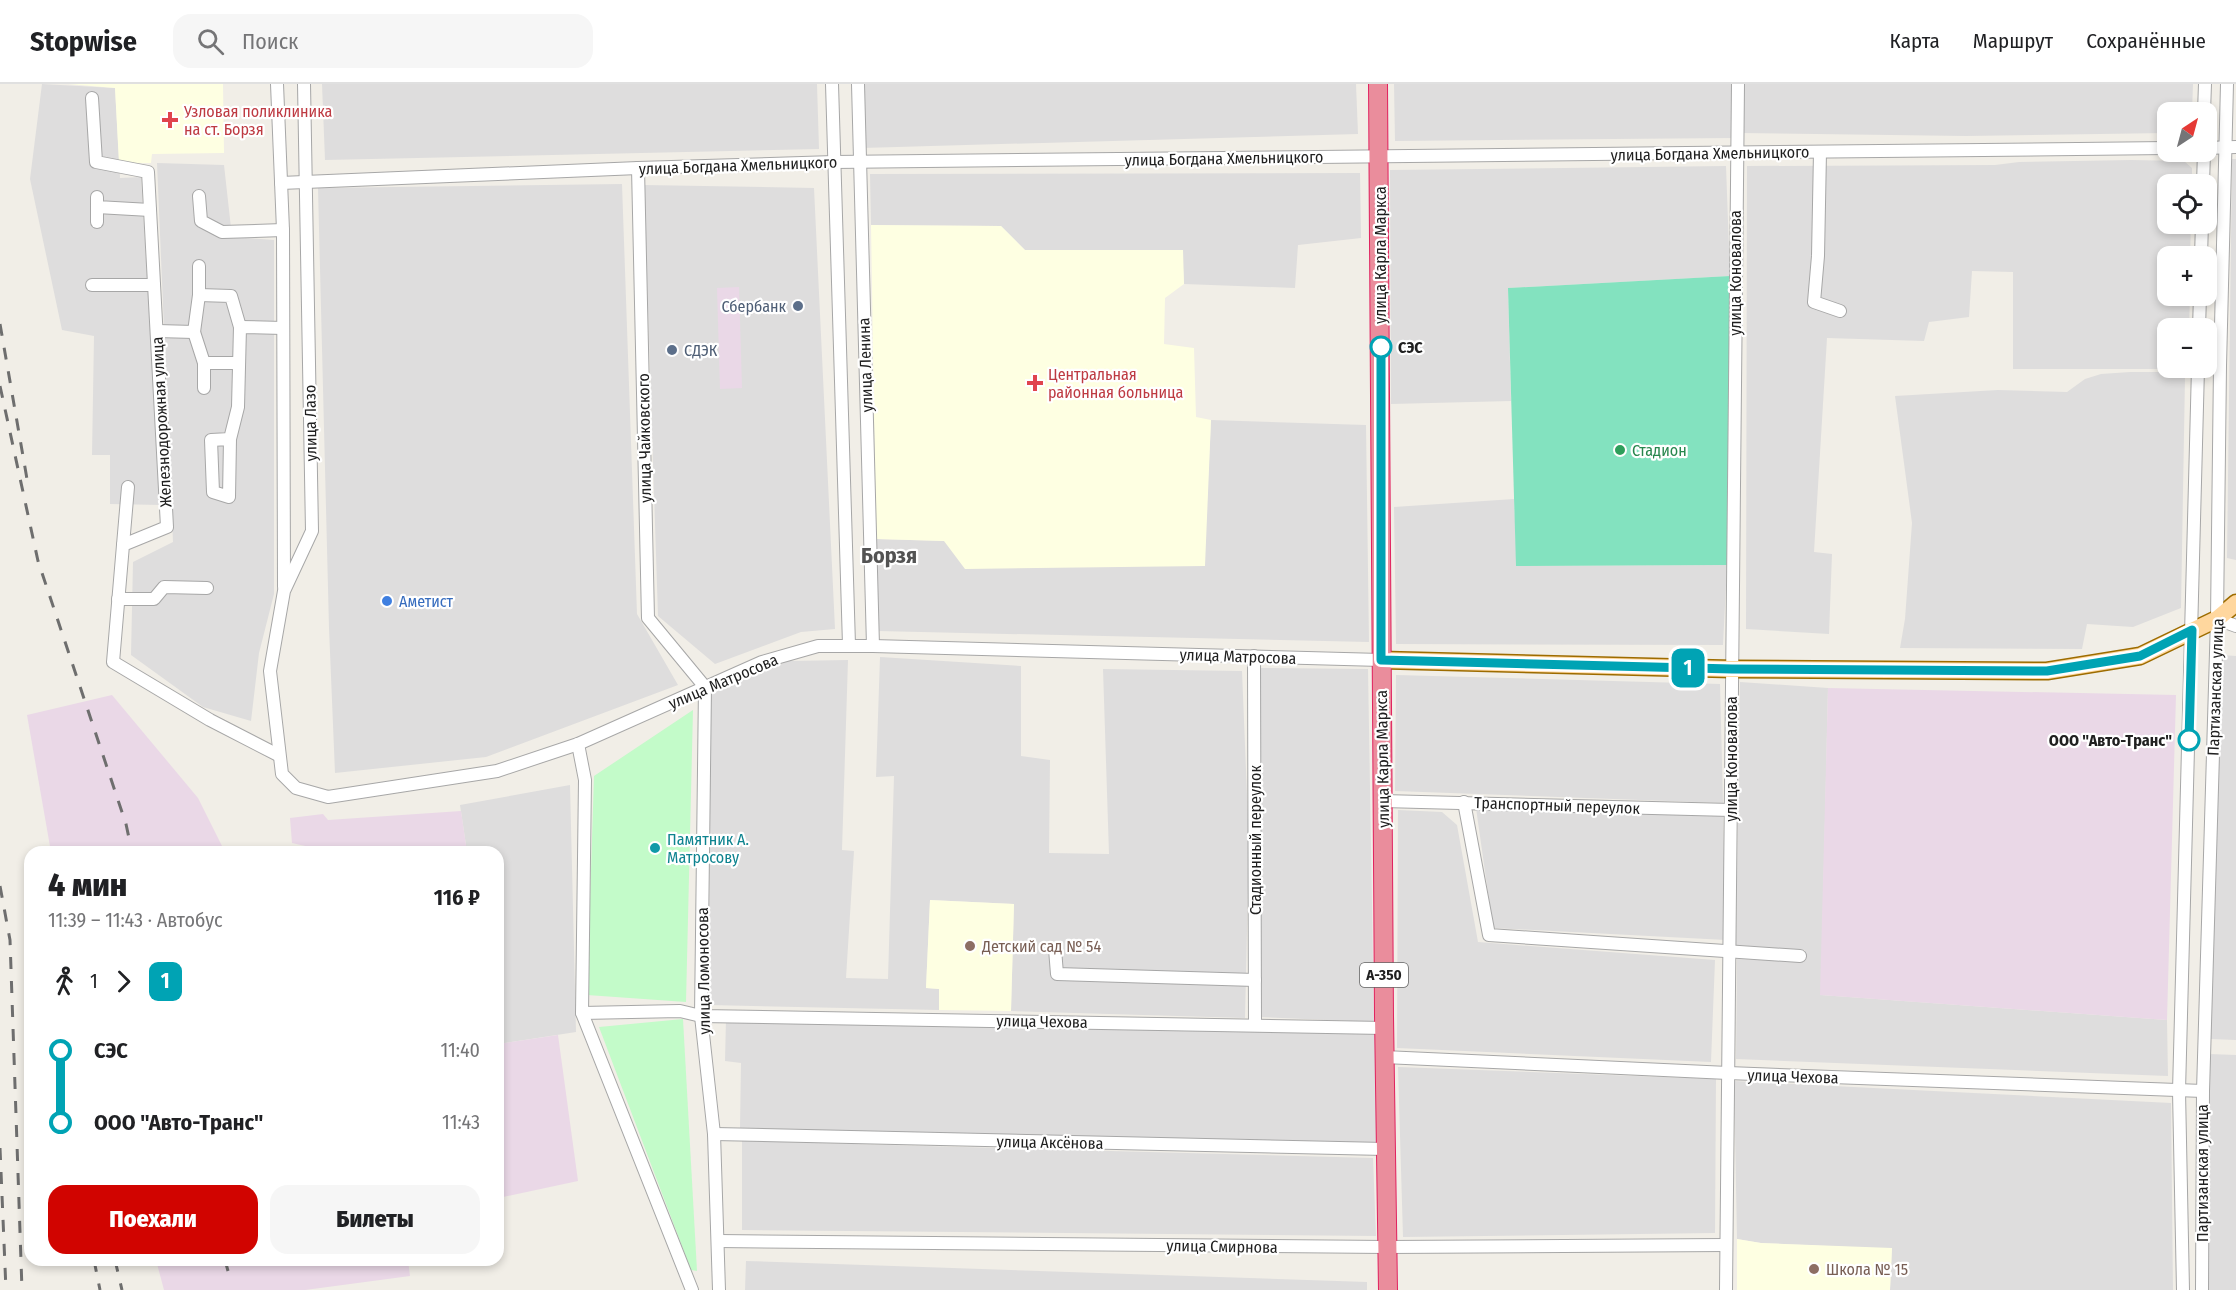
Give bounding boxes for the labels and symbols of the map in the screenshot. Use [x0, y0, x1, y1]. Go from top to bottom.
place label: Узловая поликлиника на ст. Борзя [183, 102, 332, 139]
north arrow [2157, 102, 2217, 162]
marker: Узловая поликлиника на ст. Борзя [161, 111, 179, 129]
street label: улица Богдана Хмельницкого [1611, 142, 1809, 165]
street label: улица Богдана Хмельницкого [1125, 147, 1323, 170]
street label: улица Богдана Хмельницкого [638, 153, 838, 178]
street label: улица Карла Маркса [1371, 186, 1390, 324]
street label: улица Коновалова [1726, 210, 1745, 336]
place label: Сбербанк [721, 297, 786, 316]
marker: Сбербанк [791, 299, 805, 313]
street label: улица Ленина [854, 317, 877, 413]
street label: Железнодорожная улица [148, 336, 175, 508]
marker: СЭС [1370, 336, 1392, 358]
place label: СЭС [1398, 338, 1423, 357]
place label: СДЭК [684, 341, 718, 360]
marker: СДЭК [665, 343, 679, 357]
place label: Центральная районная больница [1048, 365, 1184, 402]
street label: улица Чайковского [634, 373, 655, 503]
marker: Центральная районная больница [1026, 374, 1044, 392]
street label: улица Лазо [300, 385, 321, 461]
place label: Стадион [1632, 441, 1687, 460]
marker: Стадион [1613, 443, 1627, 457]
district label: Борзя [861, 542, 917, 569]
place label: Аметист [399, 592, 454, 611]
marker: Аметист [380, 594, 394, 608]
street label: Партизанская улица [2204, 618, 2227, 756]
street label: улица Матросова [1179, 645, 1297, 668]
line badge: 1 [1668, 648, 1708, 688]
street label: улица Матросова [666, 650, 781, 713]
street label: улица Карла Маркса [1372, 690, 1393, 828]
street label: улица Коновалова [1722, 696, 1741, 822]
marker: ООО "Авто-Транс" [2178, 729, 2200, 751]
place label: ООО "Авто-Транс" [2049, 731, 2172, 750]
street label: Стадионный переулок [1246, 764, 1265, 915]
street label: Транспортный переулок [1474, 793, 1641, 818]
place label: Памятник А. Матросову [667, 830, 749, 867]
marker: Памятник А. Матросову [648, 841, 662, 855]
street label: улица Ломоносова [693, 907, 714, 1035]
place label: Детский сад № 54 [981, 937, 1101, 956]
marker: Детский сад № 54 [963, 939, 977, 953]
road number: А-350 [1360, 963, 1408, 987]
street label: улица Чехова [996, 1011, 1088, 1032]
street label: улица Чехова [1747, 1065, 1839, 1088]
street label: Партизанская улица [2193, 1104, 2212, 1242]
street label: улица Аксёнова [996, 1132, 1104, 1153]
street label: улица Смирнова [1166, 1236, 1278, 1257]
place label: Школа № 15 [1826, 1260, 1908, 1279]
marker: Школа № 15 [1807, 1262, 1821, 1276]

